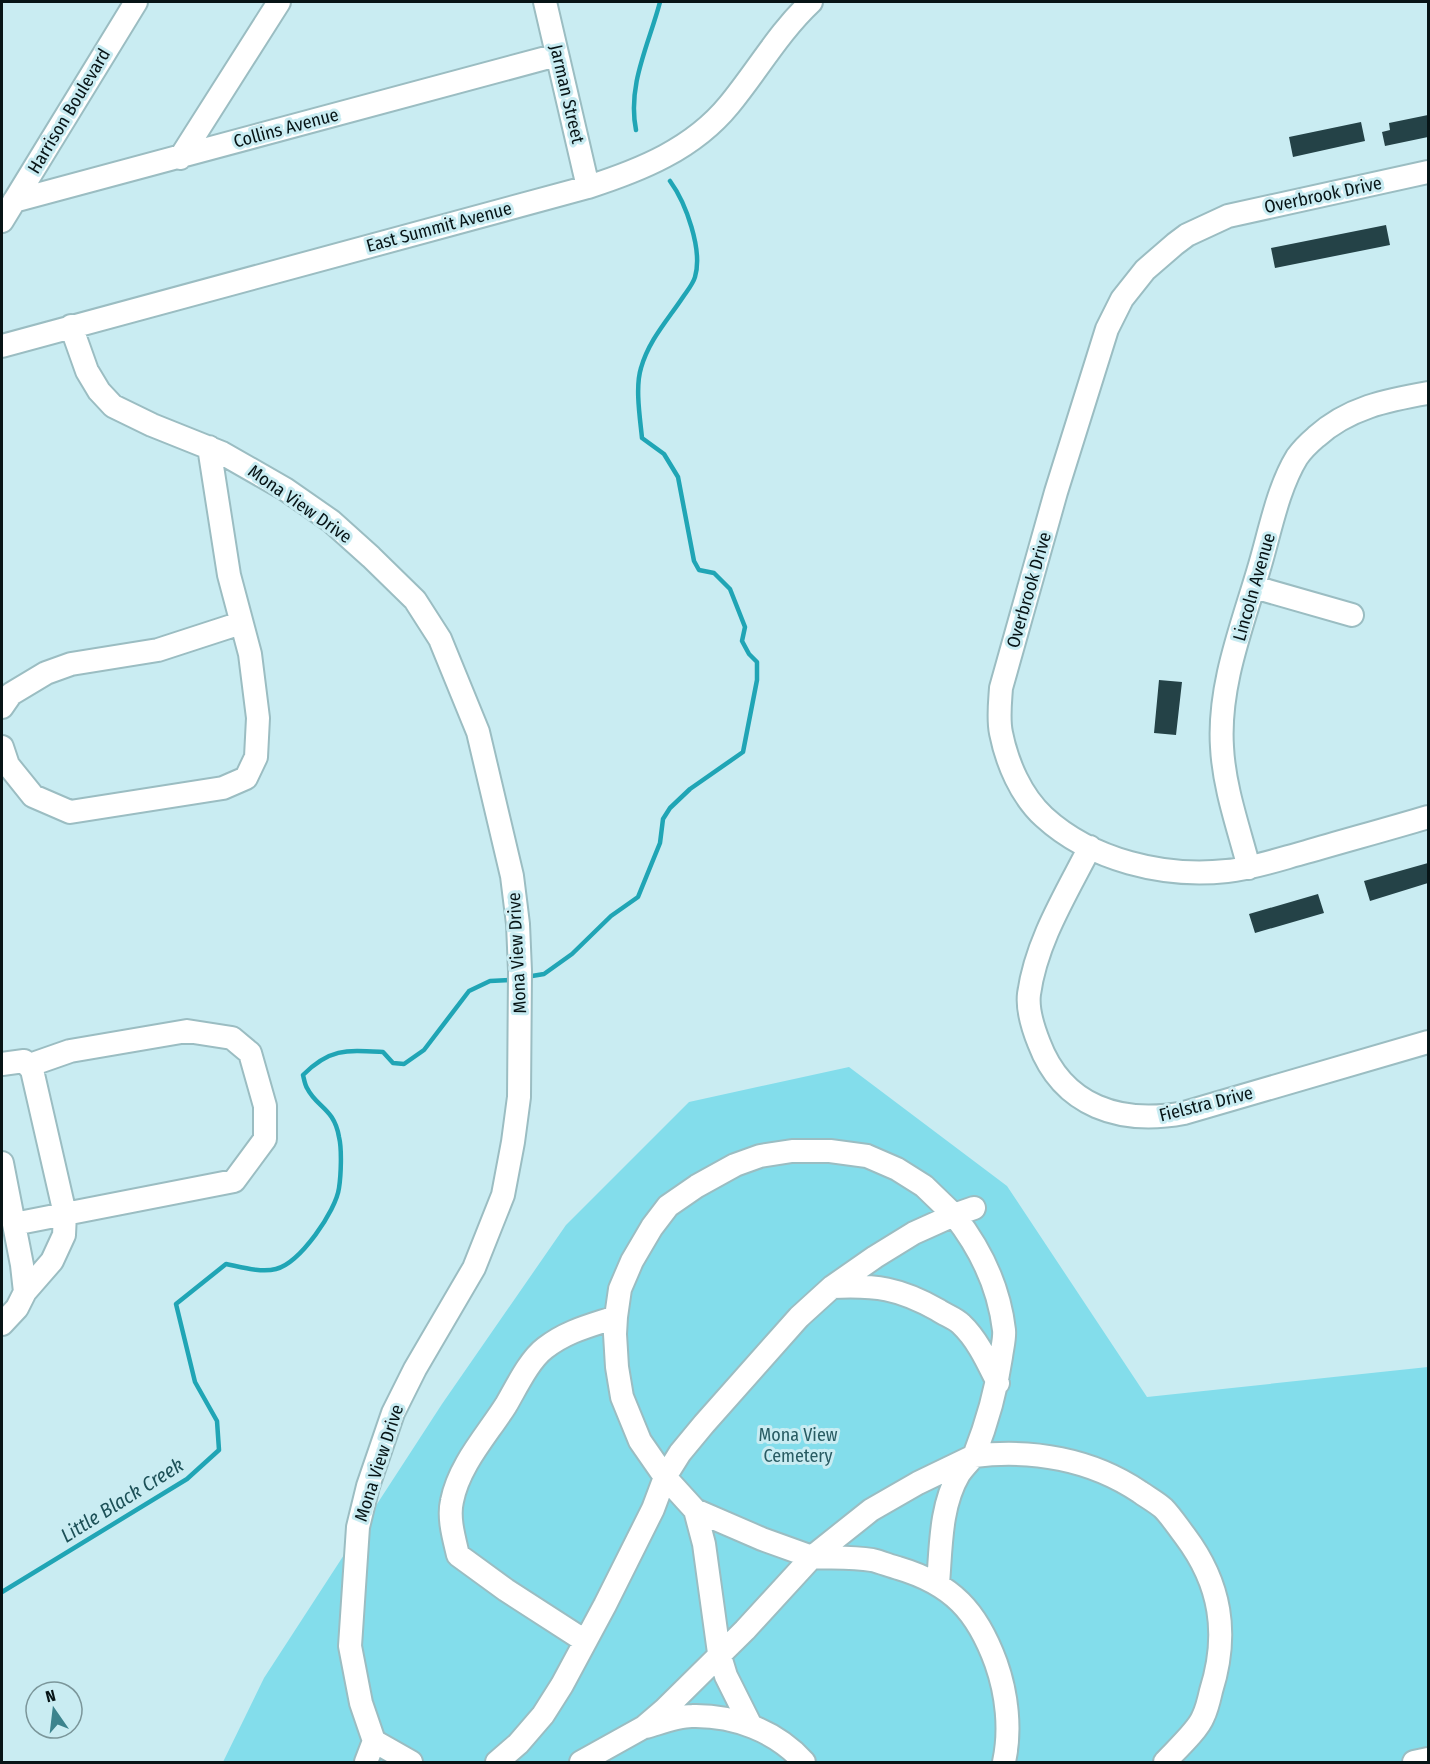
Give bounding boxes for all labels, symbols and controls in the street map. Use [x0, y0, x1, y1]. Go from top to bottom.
street label: Jarman Street [545, 42, 589, 146]
street label: Harrison Boulevard [23, 45, 115, 177]
street label: Collins Avenue [231, 103, 341, 153]
street label: Overbrook Drive [1262, 172, 1384, 218]
street label: East Summit Avenue [364, 197, 514, 257]
street label: Mona View Drive [244, 460, 356, 548]
street label: Overbrook Drive [1002, 529, 1056, 650]
street label: Lincoln Avenue [1228, 530, 1280, 644]
street label: Mona View Drive [503, 892, 531, 1014]
street label: Fielstra Drive [1157, 1082, 1255, 1126]
street label: Mona View Drive [350, 1402, 408, 1524]
park label: Mona View Cemetery [758, 1424, 838, 1467]
water label: Little Black Creek [56, 1453, 188, 1547]
north arrow [24, 1680, 84, 1740]
text: N [44, 1686, 57, 1706]

